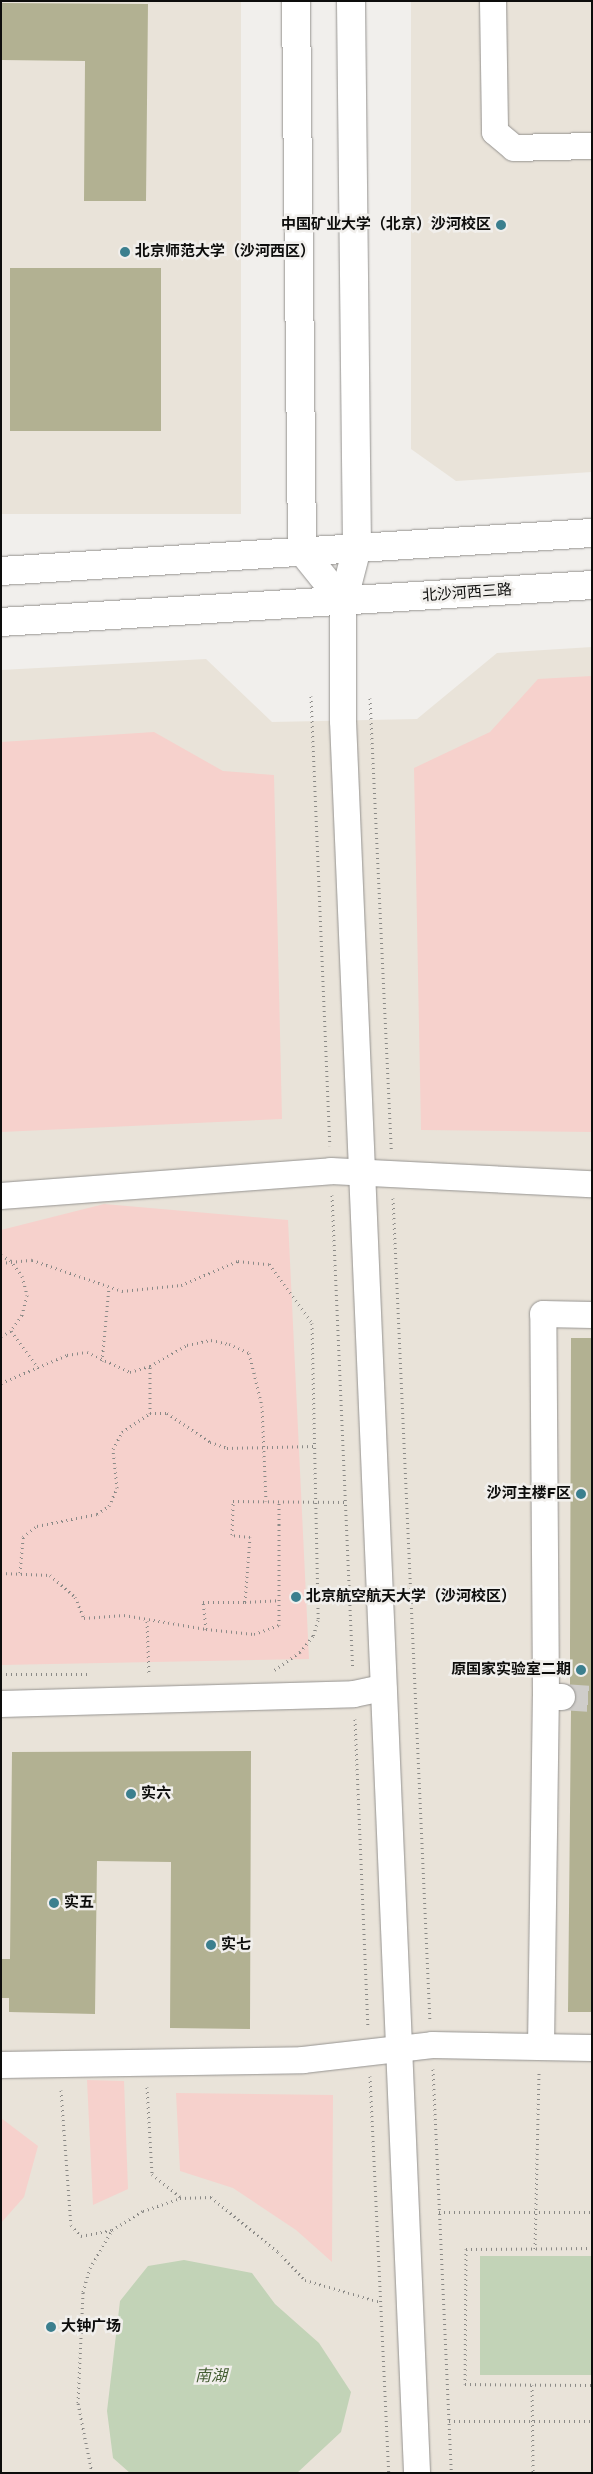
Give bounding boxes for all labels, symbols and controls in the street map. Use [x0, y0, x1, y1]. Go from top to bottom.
place label: 中国矿业大学（北京）沙河校区 [281, 216, 491, 234]
marker: 中国矿业大学（北京）沙河校区 [495, 219, 507, 231]
place label: 北京师范大学（沙河西区） [135, 243, 315, 261]
marker: 北京师范大学（沙河西区） [119, 246, 131, 258]
street label: 北沙河西三路 [421, 581, 513, 605]
place label: 沙河主楼F区 [487, 1485, 571, 1503]
marker: 沙河主楼F区 [575, 1488, 587, 1500]
place label: 北京航空航天大学（沙河校区） [306, 1588, 516, 1606]
marker: 北京航空航天大学（沙河校区） [290, 1591, 302, 1603]
place label: 原国家实验室二期 [451, 1661, 571, 1679]
marker: 原国家实验室二期 [575, 1664, 587, 1676]
place label: 实六 [141, 1785, 171, 1803]
marker: 实六 [125, 1788, 137, 1800]
place label: 实五 [64, 1894, 94, 1912]
marker: 实五 [48, 1897, 60, 1909]
place label: 实七 [221, 1936, 251, 1954]
marker: 实七 [205, 1939, 217, 1951]
place label: 大钟广场 [61, 2318, 121, 2336]
marker: 大钟广场 [45, 2321, 57, 2333]
water label: 南湖 [195, 2366, 227, 2386]

